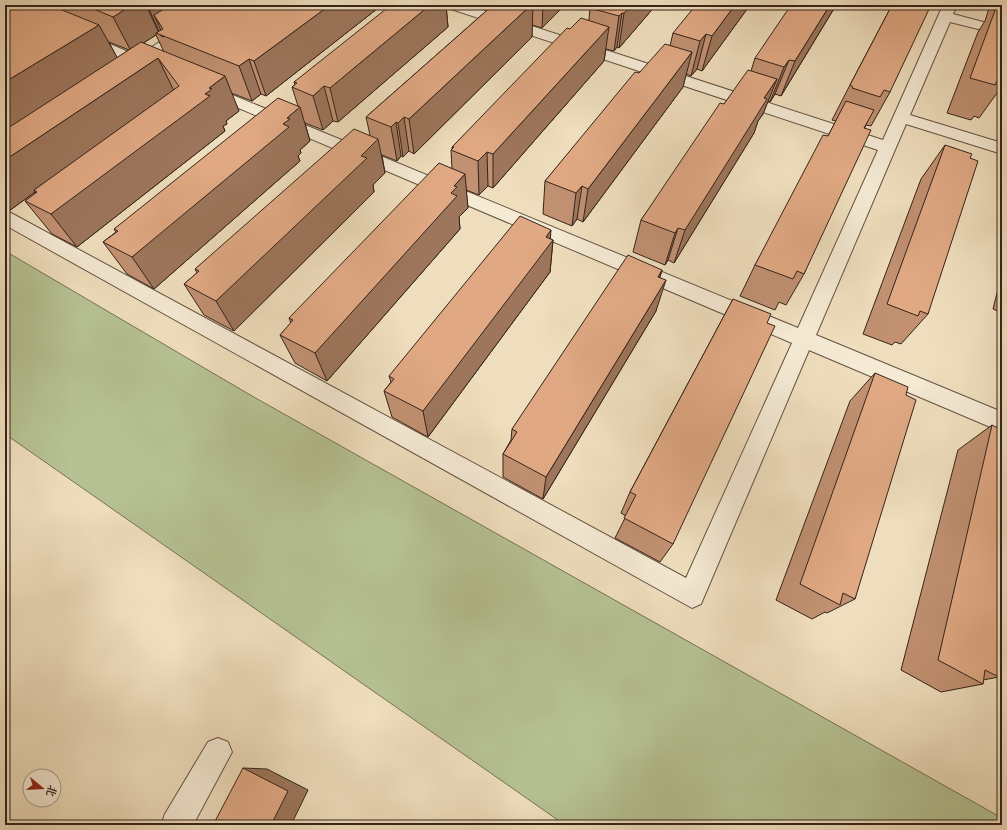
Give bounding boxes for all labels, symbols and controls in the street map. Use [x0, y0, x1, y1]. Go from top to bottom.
north arrow [22, 768, 62, 808]
text: 北 [42, 783, 59, 798]

